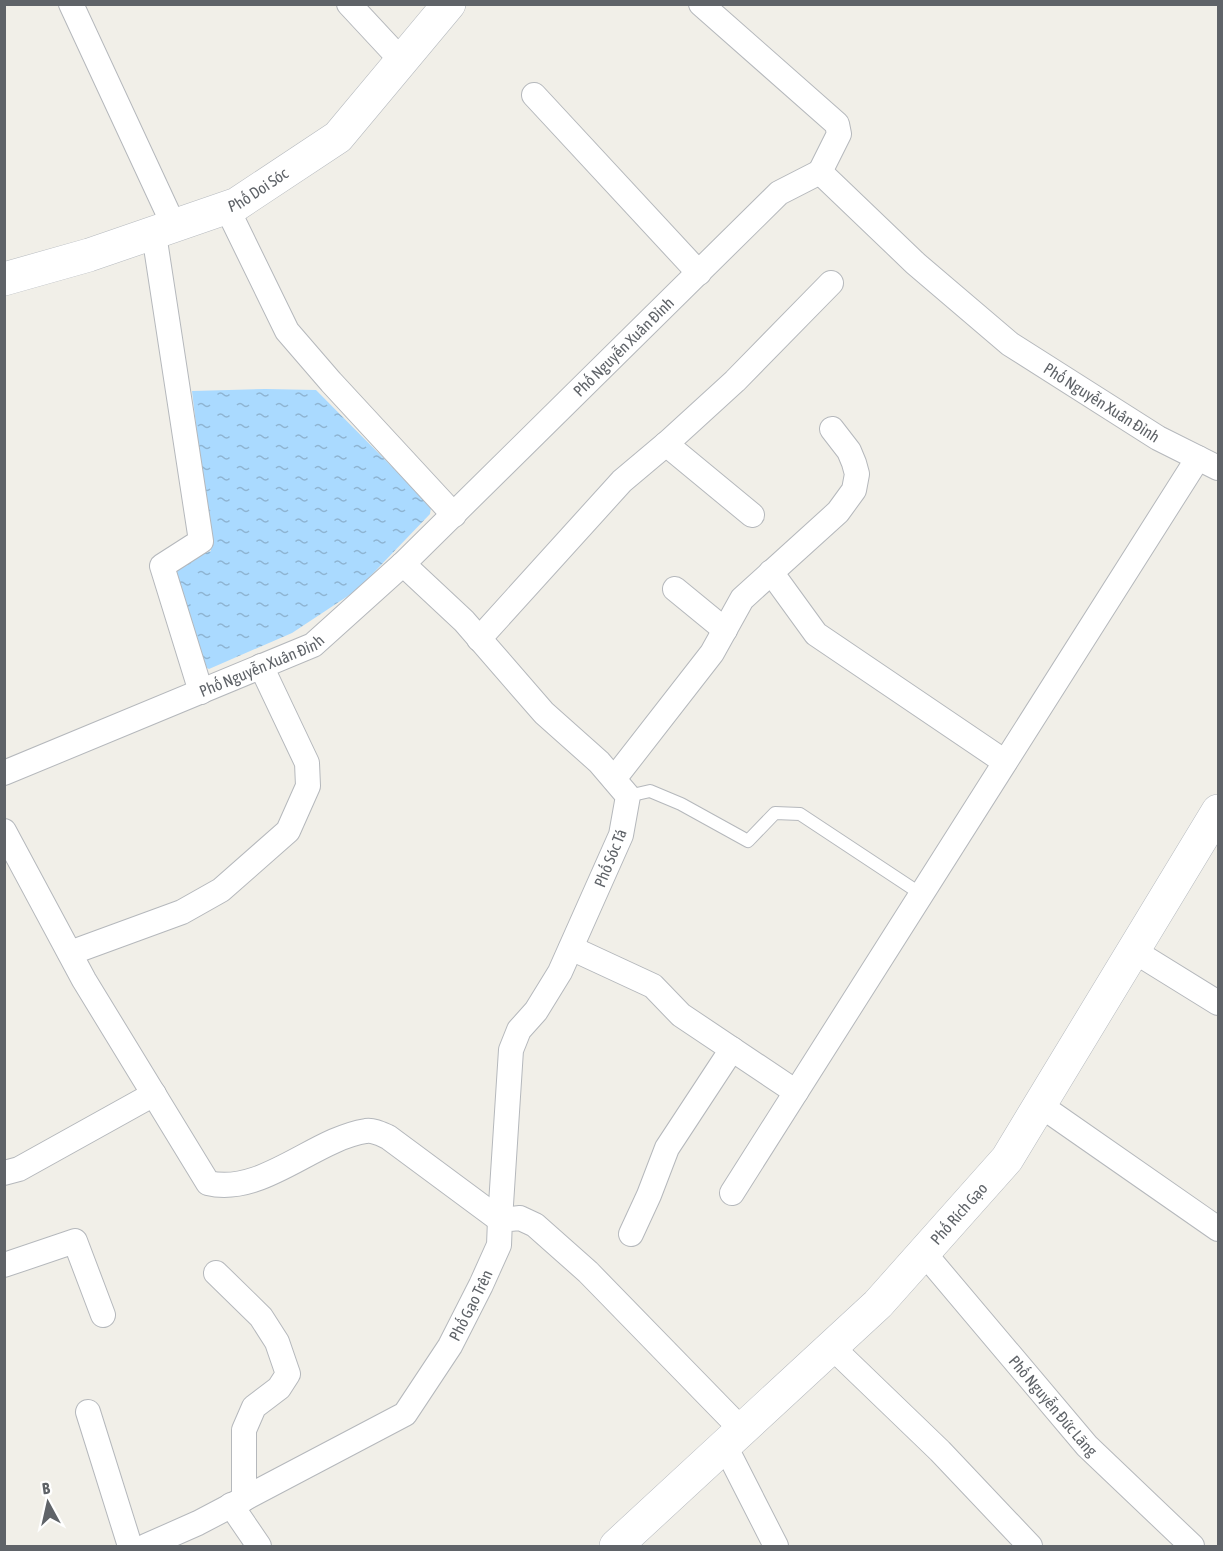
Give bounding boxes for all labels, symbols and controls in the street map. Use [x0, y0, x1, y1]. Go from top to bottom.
street label: Phố Doi Sóc [226, 164, 291, 215]
street label: Phố Nguyễn Xuân Đỉnh [569, 293, 677, 400]
street label: Phố Nguyễn Xuân Đỉnh [1041, 359, 1163, 446]
street label: Phố Nguyễn Xuân Đỉnh [197, 631, 327, 700]
street label: Phố Sóc Tá [589, 826, 630, 890]
street label: Phố Rích Gạo [927, 1179, 991, 1248]
street label: Phố Gạo Trên [445, 1267, 496, 1344]
street label: Phố Nguyễn Đức Lãng [1005, 1352, 1101, 1461]
north arrow [18, 1473, 78, 1533]
text: B [41, 1479, 51, 1498]

